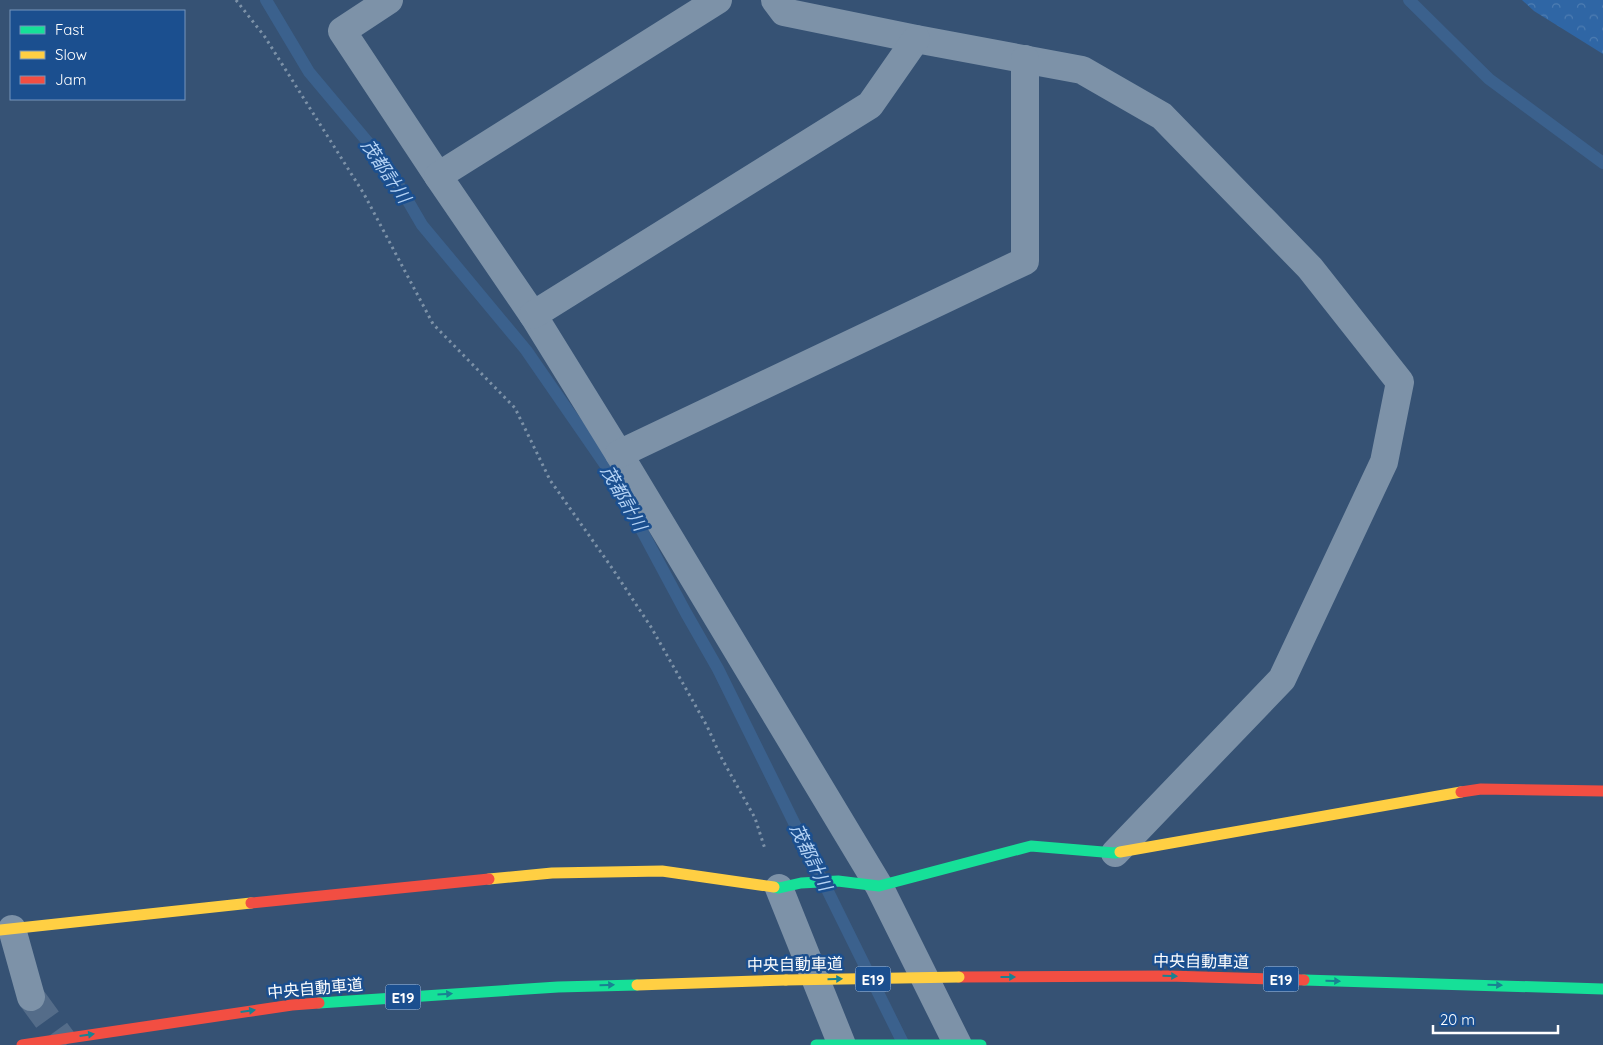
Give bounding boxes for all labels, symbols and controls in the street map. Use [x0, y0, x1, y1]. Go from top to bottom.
legend [10, 10, 185, 100]
text: Fast [55, 20, 84, 39]
text: Slow [55, 45, 87, 64]
text: Jam [55, 70, 86, 89]
water label: 茂都計川 [356, 135, 417, 209]
water label: 茂都計川 [596, 461, 653, 537]
water label: 茂都計川 [785, 820, 838, 896]
street label: 中央自動車道 [1153, 950, 1249, 972]
street label: 中央自動車道 [747, 953, 843, 975]
road number: E19 [856, 966, 890, 992]
road number: E19 [1264, 966, 1298, 992]
one-way arrow [1163, 972, 1179, 980]
one-way arrow [1000, 973, 1016, 981]
street label: 中央自動車道 [266, 974, 364, 1002]
one-way arrow [827, 975, 843, 983]
one-way arrow [1325, 977, 1341, 985]
one-way arrow [599, 981, 615, 989]
one-way arrow [1488, 982, 1504, 990]
road number: E19 [386, 984, 420, 1010]
one-way arrow [437, 990, 453, 998]
scale bar [1433, 1002, 1558, 1034]
one-way arrow [240, 1007, 256, 1015]
text: 20 m [1440, 1010, 1475, 1029]
one-way arrow [80, 1030, 96, 1038]

